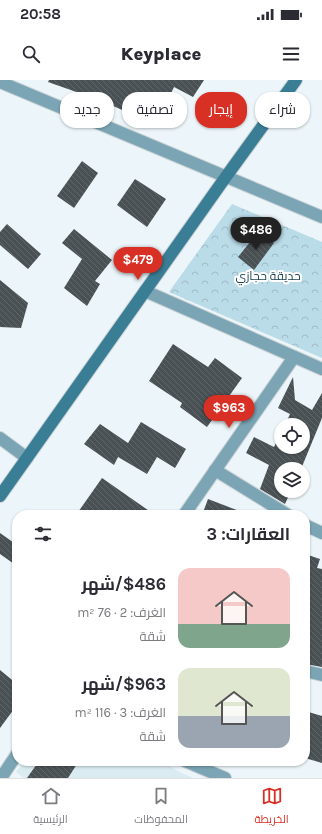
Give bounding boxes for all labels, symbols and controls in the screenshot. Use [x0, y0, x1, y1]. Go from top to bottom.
text: 20:58 [20, 5, 61, 23]
icon: search [20, 43, 42, 65]
text: Keyplace [121, 43, 201, 65]
icon: menu [280, 43, 302, 65]
chip: جديد [60, 92, 114, 128]
chip: تصفية [122, 92, 187, 128]
chip: إيجار [195, 92, 247, 128]
chip: شراء [255, 92, 310, 128]
pin: $486 [232, 217, 280, 251]
text: $486 [240, 222, 273, 237]
pin: $479 [114, 247, 162, 281]
text: $479 [122, 252, 154, 267]
park label: حديقة حجازي [235, 269, 301, 286]
pin: $963 [205, 395, 253, 429]
text: $963 [213, 400, 245, 415]
map controls [274, 418, 310, 498]
button: locate [274, 418, 310, 454]
button: layers [274, 462, 310, 498]
icon: filters [32, 523, 54, 545]
text: العقارات: 3 [206, 524, 290, 544]
text: $486/شهر [82, 574, 166, 594]
icon: home [210, 584, 258, 632]
text: الغرف: 2 · 76 m² [77, 605, 166, 620]
text: شقة [139, 629, 166, 644]
text: $963/شهر [82, 674, 166, 694]
icon: home [210, 684, 258, 732]
text: الغرف: 3 · 116 m² [75, 705, 166, 720]
text: شقة [139, 729, 166, 744]
tab: الرئيسية [33, 785, 68, 829]
tab: المحفوظات [134, 785, 188, 829]
tab: الخريطة [254, 785, 289, 829]

